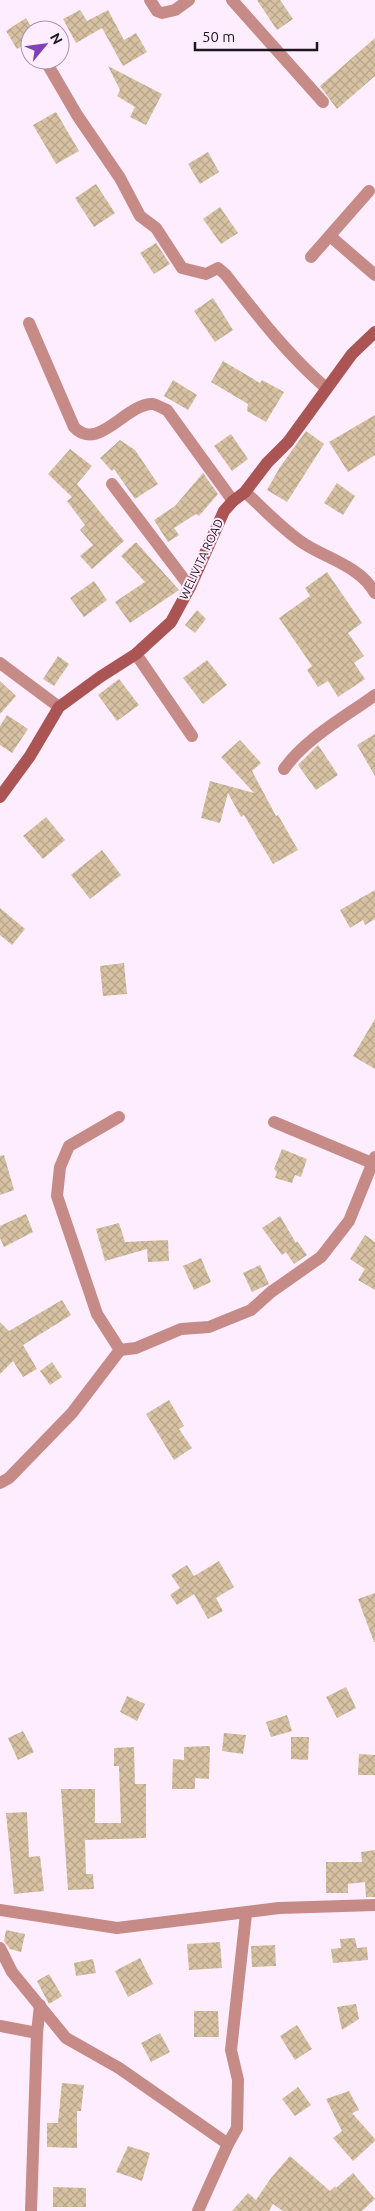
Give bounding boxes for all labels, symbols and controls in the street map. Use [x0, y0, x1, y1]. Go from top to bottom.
north arrow [20, 20, 70, 70]
scale bar [195, 20, 318, 52]
text: 50 m [202, 28, 235, 45]
text: N [47, 30, 66, 47]
street label: WELIVITA ROAD [177, 517, 225, 601]

